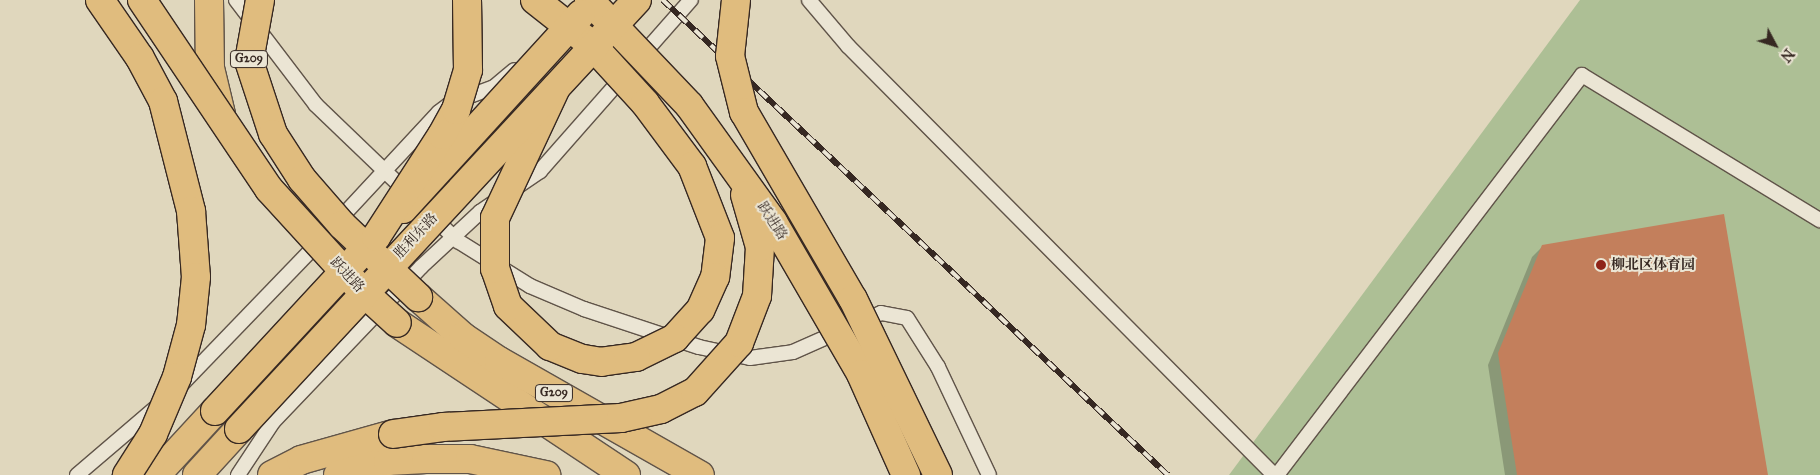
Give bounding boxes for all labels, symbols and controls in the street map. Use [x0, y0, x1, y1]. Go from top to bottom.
north arrow [1750, 20, 1800, 70]
text: N [1777, 45, 1797, 65]
road number: G209 [229, 50, 269, 68]
street label: 跃进路 [754, 199, 790, 243]
street label: 胜利东路 [391, 210, 441, 262]
street label: 跃进路 [327, 254, 367, 296]
place label: 柳北区体育园 [1611, 257, 1695, 273]
marker: 柳北区体育园 [1595, 259, 1607, 271]
road number: G209 [534, 383, 574, 402]

